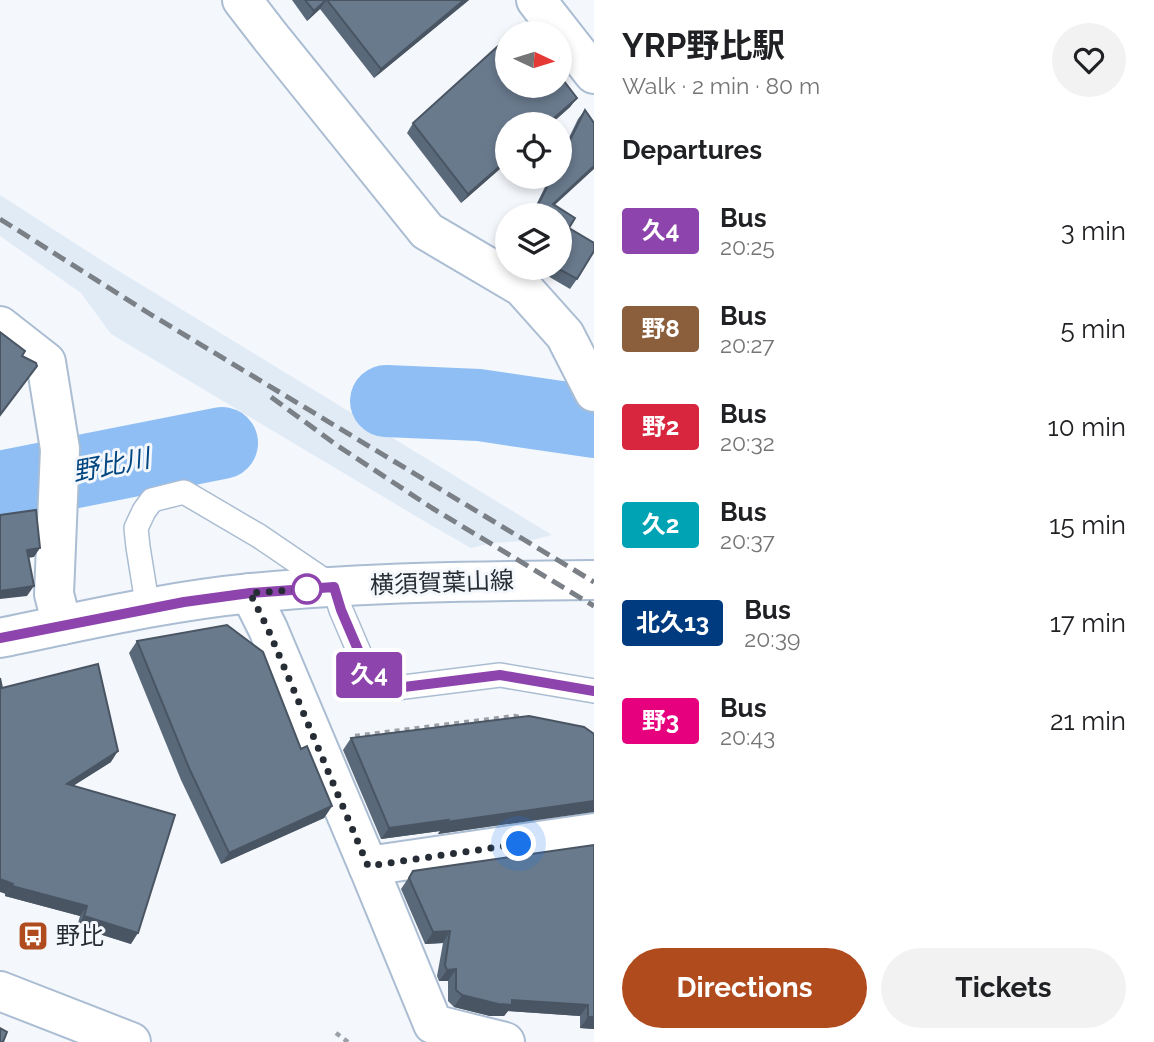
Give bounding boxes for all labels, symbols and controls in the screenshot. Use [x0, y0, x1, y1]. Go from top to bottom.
north arrow [495, 21, 572, 98]
map controls [495, 21, 572, 280]
button: heart [1052, 23, 1126, 97]
text: YRP野比駅 [622, 26, 785, 65]
text: Walk · 2 min · 80 m [622, 72, 820, 99]
button: locate [495, 112, 572, 189]
text: Departures [622, 135, 762, 165]
button: layers [495, 203, 572, 280]
text: Bus [720, 203, 767, 233]
text: 久4 [642, 216, 679, 245]
text: 3 min [1061, 216, 1126, 246]
text: 20:25 [720, 233, 775, 260]
text: Bus [720, 301, 767, 331]
text: 野8 [641, 314, 680, 343]
text: 5 min [1060, 314, 1126, 344]
text: 20:27 [720, 331, 775, 358]
text: Bus [720, 399, 767, 429]
text: 野2 [642, 412, 679, 441]
text: 10 min [1048, 412, 1126, 442]
text: 20:32 [720, 429, 775, 456]
water label: 野比川 [70, 442, 155, 487]
text: Bus [720, 497, 767, 527]
text: 久2 [642, 510, 679, 539]
text: 15 min [1049, 510, 1126, 540]
text: 20:37 [720, 527, 775, 554]
street label: 横須賀葉山線 [370, 565, 514, 600]
unlabelled marker [292, 574, 322, 604]
text: Bus [744, 595, 791, 625]
text: 北久13 [636, 608, 709, 637]
text: 17 min [1050, 608, 1126, 638]
text: 20:39 [744, 625, 800, 652]
line badge: 久4 [338, 652, 400, 698]
text: 久4 [350, 660, 388, 689]
text: Bus [720, 693, 767, 723]
text: 野3 [642, 706, 679, 735]
text: 21 min [1050, 706, 1126, 736]
text: 20:43 [720, 723, 775, 750]
your location [501, 826, 536, 861]
bus stop icon: 野比 [16, 919, 50, 953]
place label: 野比 [56, 921, 104, 950]
button: Directions [622, 948, 867, 1028]
button: Tickets [881, 948, 1126, 1028]

